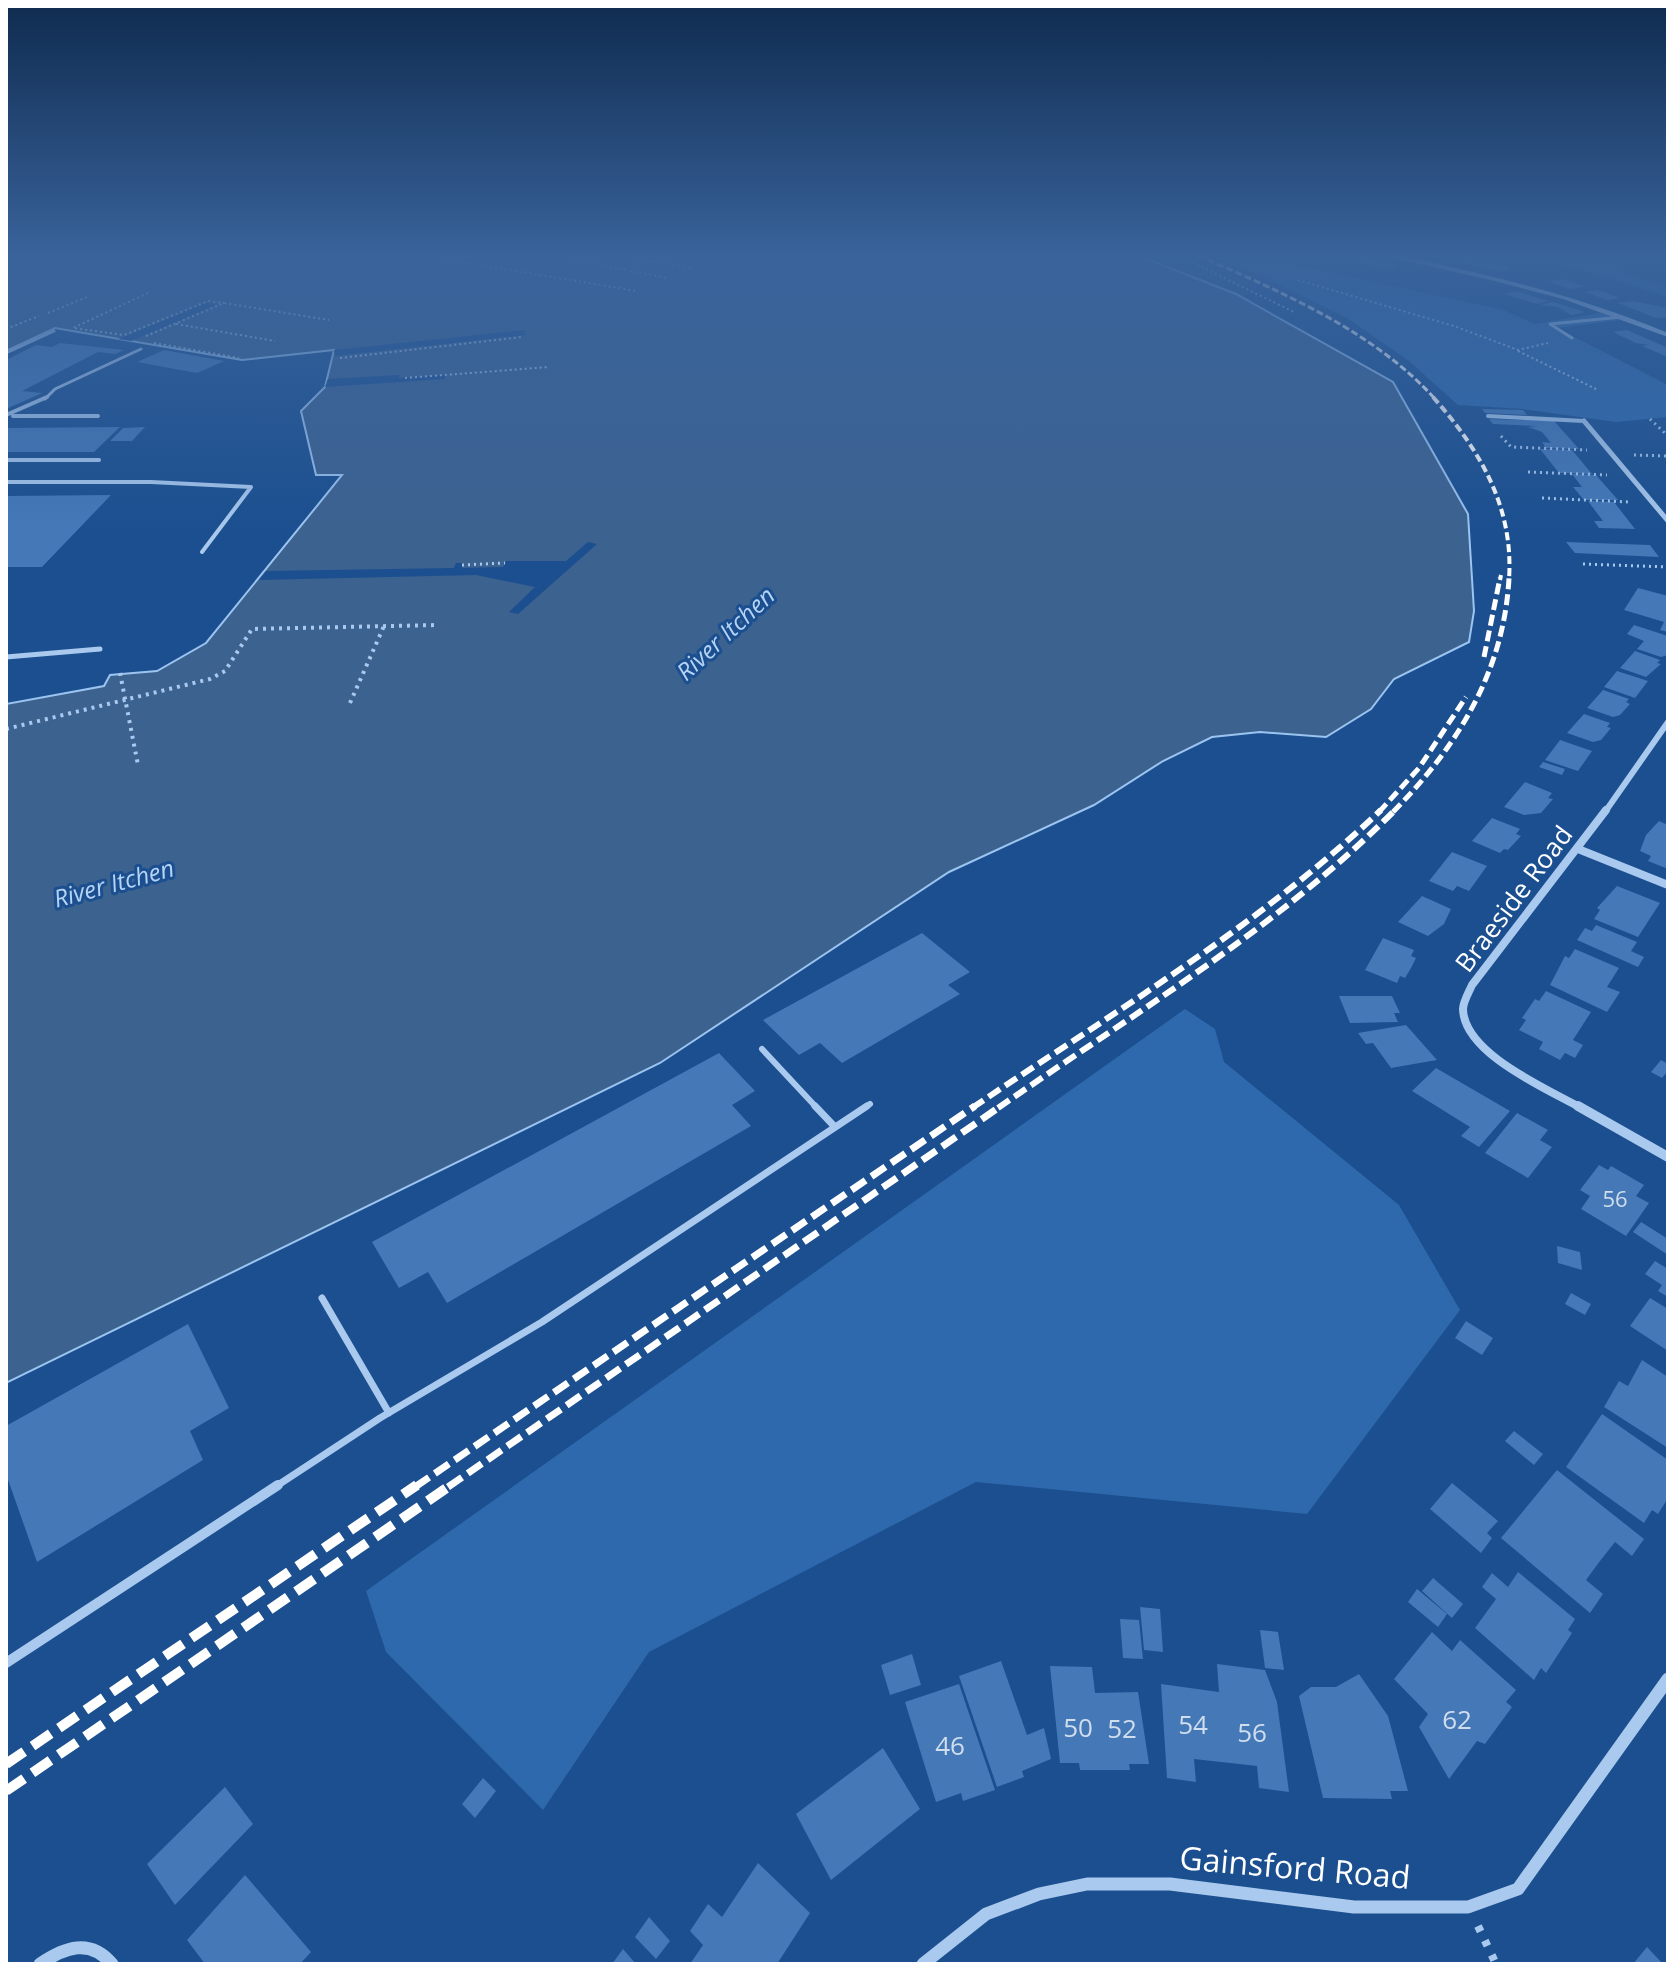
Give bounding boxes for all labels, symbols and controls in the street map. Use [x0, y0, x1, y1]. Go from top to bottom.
water label: River Itchen [669, 579, 781, 687]
street label: Braeside Road [1446, 818, 1580, 979]
water label: River Itchen [50, 851, 177, 914]
house number: 56 [1602, 1183, 1628, 1213]
house number: 62 [1442, 1701, 1472, 1737]
house number: 54 [1178, 1706, 1208, 1742]
house number: 50 [1063, 1709, 1093, 1745]
house number: 52 [1107, 1710, 1137, 1746]
house number: 56 [1237, 1714, 1267, 1750]
house number: 46 [935, 1727, 965, 1763]
street label: Gainsford Road [1178, 1835, 1412, 1898]

